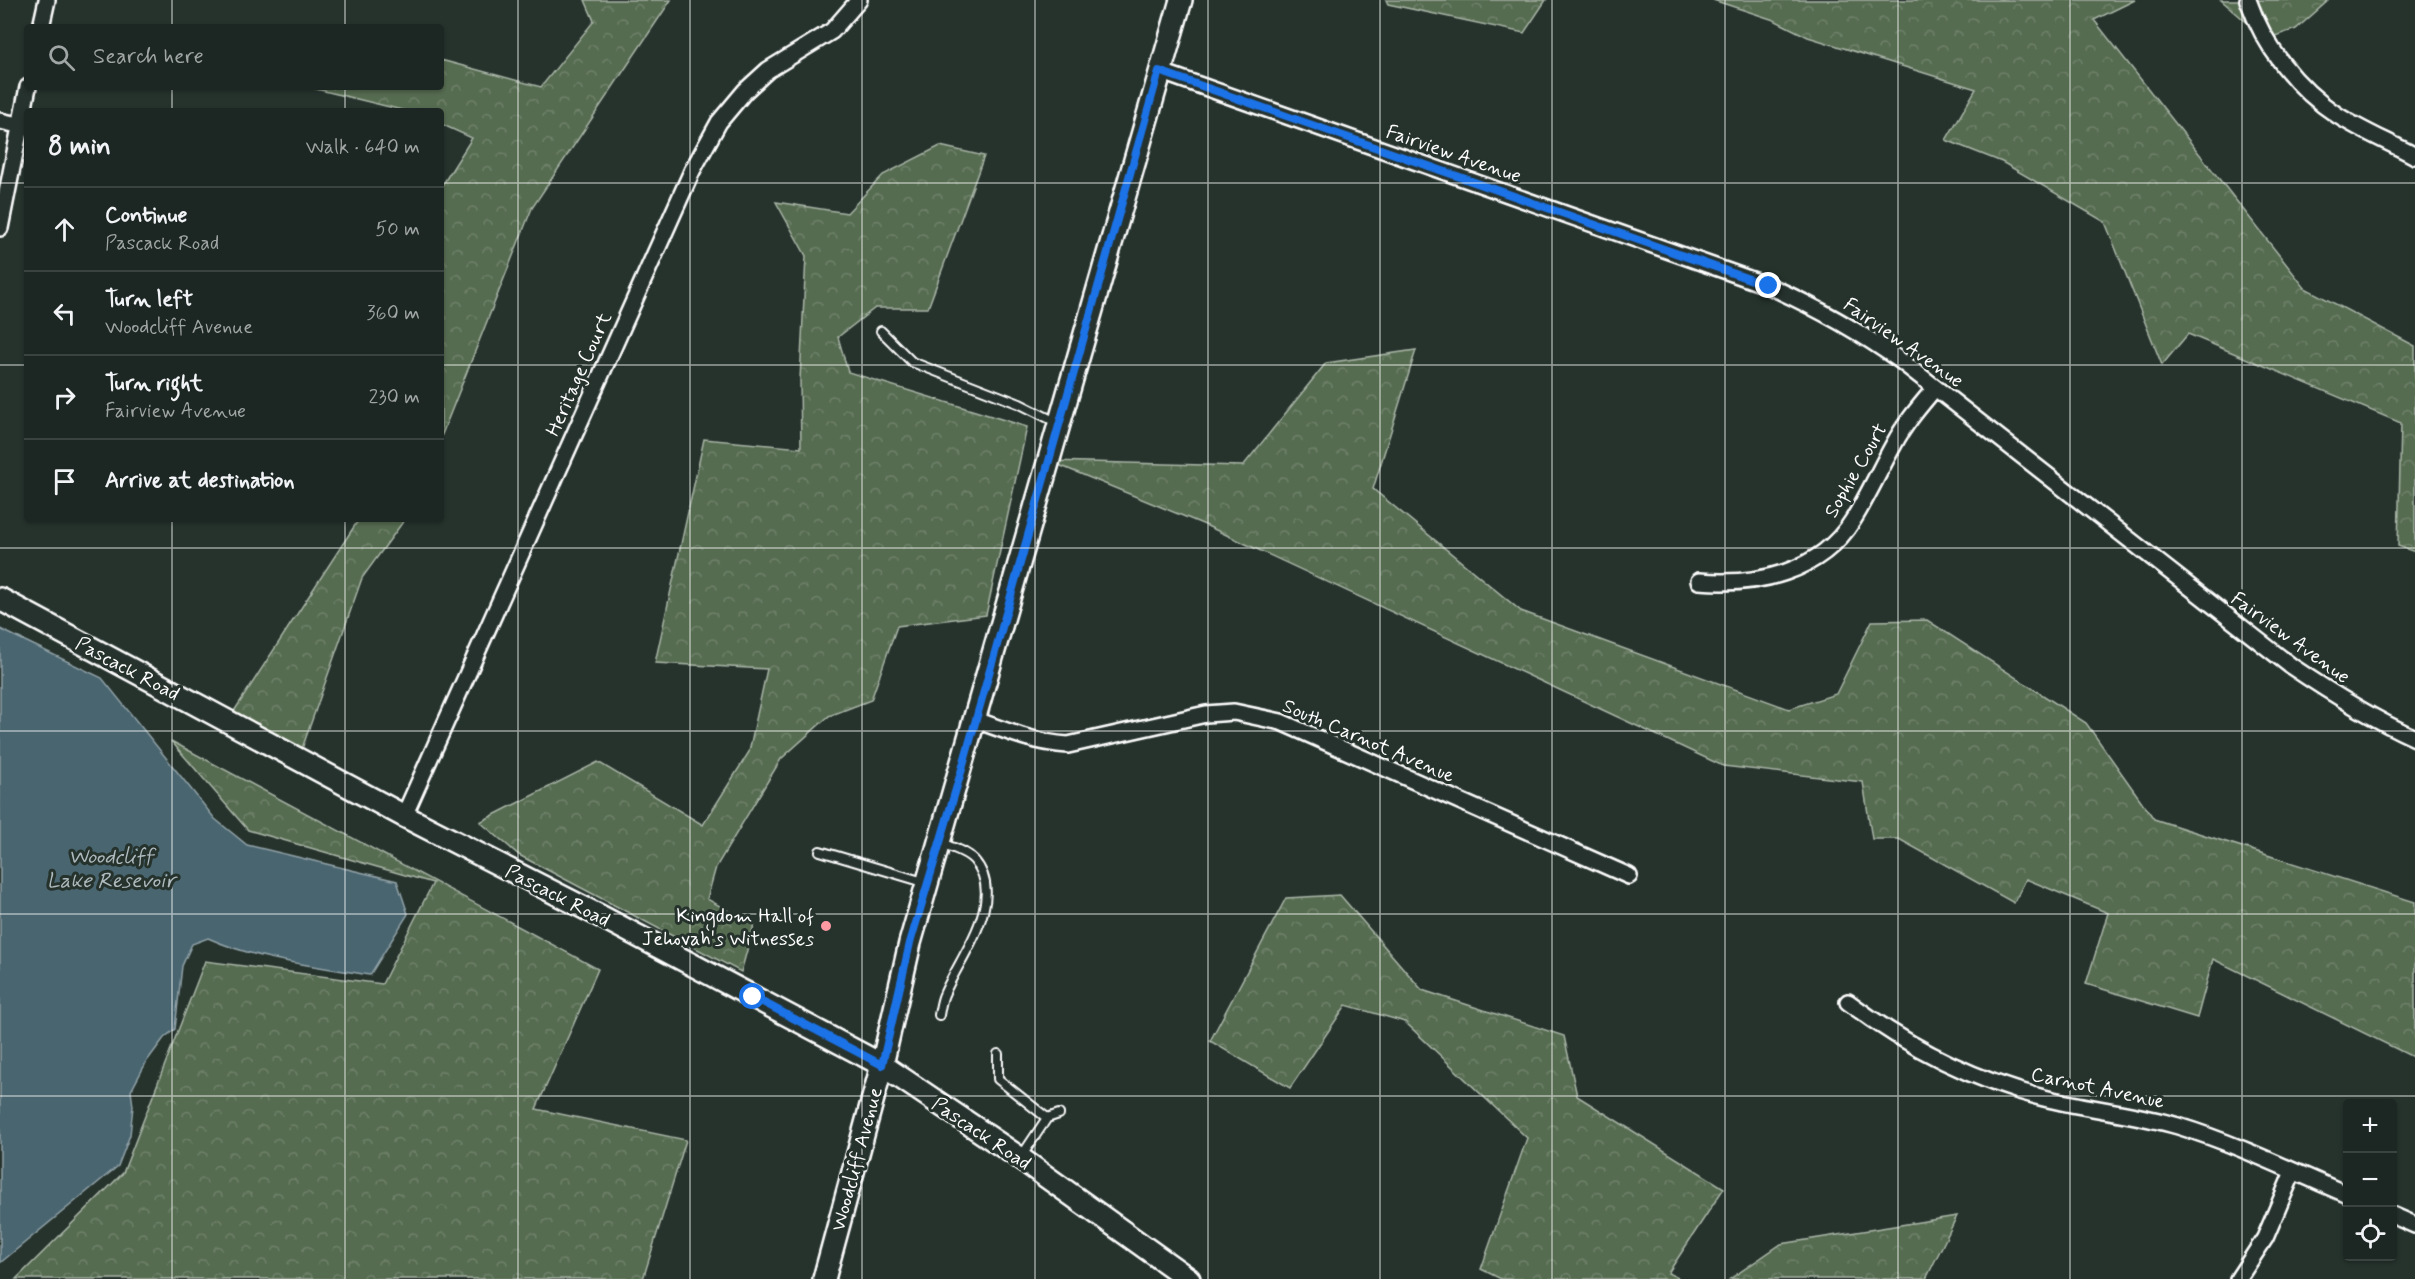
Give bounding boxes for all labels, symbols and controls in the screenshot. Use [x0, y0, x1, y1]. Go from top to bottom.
search box [24, 24, 444, 90]
icon: search [45, 41, 78, 74]
text: Search here [93, 43, 204, 71]
street label: Fairview Avenue [1382, 119, 1525, 190]
text: 8 min [48, 130, 111, 164]
text: Walk · 640 m [306, 134, 420, 161]
text: Continue [105, 202, 187, 230]
icon: ahead [48, 213, 81, 246]
text: 50 m [375, 216, 420, 243]
text: Pascack Road [105, 230, 219, 257]
route end [1755, 272, 1781, 298]
text: Turn left [105, 286, 193, 314]
street label: Fairview Avenue [1838, 292, 1969, 395]
icon: left [48, 297, 81, 330]
text: 360 m [367, 300, 420, 327]
street label: Heritage Court [540, 308, 619, 441]
text: Woodcliff Avenue [105, 314, 253, 341]
text: Turn right [105, 370, 203, 398]
icon: right [48, 381, 81, 414]
text: 230 m [368, 384, 420, 411]
text: Fairview Avenue [105, 398, 246, 425]
street label: Sophie Court [1818, 419, 1894, 523]
icon: arrive [48, 465, 81, 498]
text: Arrive at destination [105, 467, 295, 495]
street label: Fairview Avenue [2225, 586, 2355, 691]
street label: Pascack Road [71, 631, 184, 708]
street label: South Carnot Avenue [1278, 693, 1459, 790]
water label: Woodcliff Lake Resevoir [47, 843, 178, 895]
street label: Pascack Road [500, 858, 614, 934]
place label: Kingdom Hall of Jehovah's Witnesses [642, 903, 814, 953]
marker: Kingdom Hall of Jehovah's Witnesses [819, 919, 833, 933]
route start [739, 983, 765, 1009]
street label: Carnot Avenue [2028, 1061, 2167, 1116]
street label: Woodcliff Avenue [825, 1084, 890, 1234]
street label: Pascack Road [926, 1091, 1036, 1177]
map controls [2343, 1099, 2397, 1261]
button: + [2343, 1099, 2397, 1153]
button: − [2343, 1153, 2397, 1207]
button: locate [2343, 1207, 2397, 1261]

